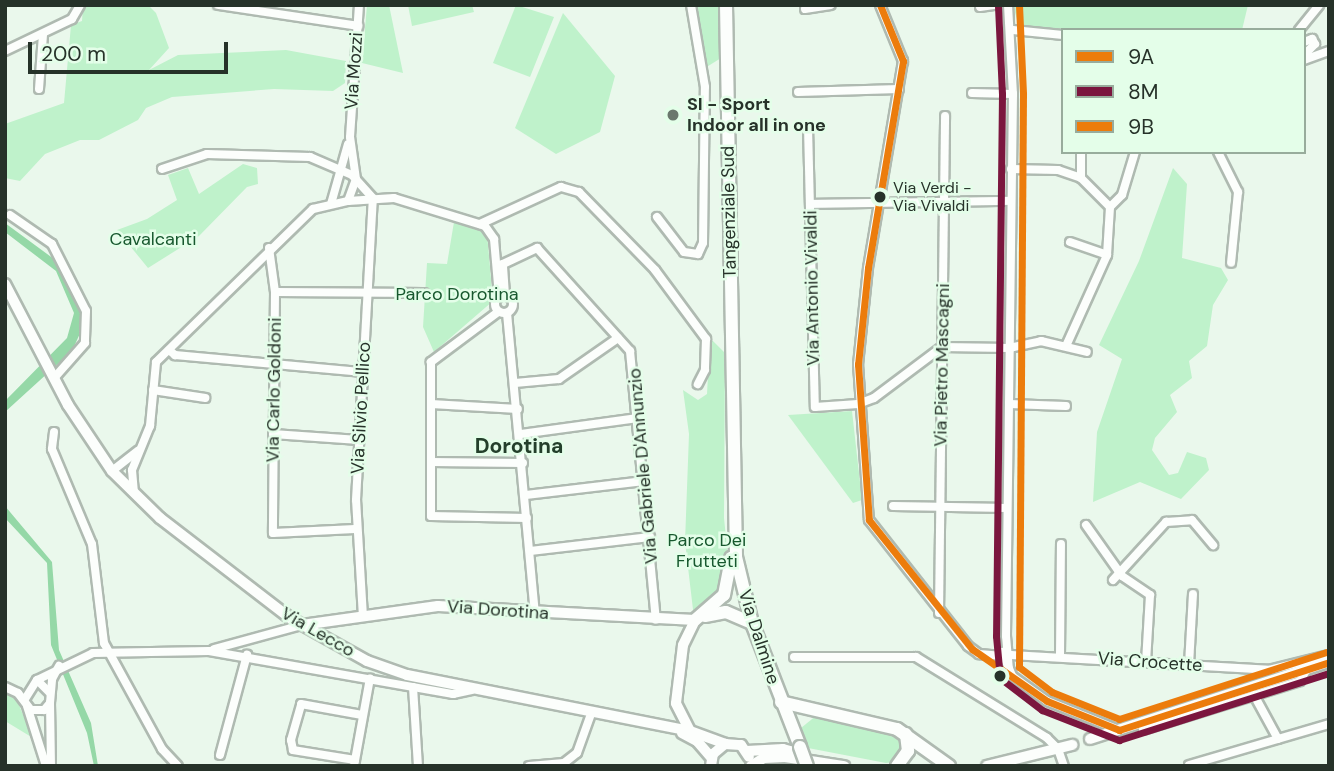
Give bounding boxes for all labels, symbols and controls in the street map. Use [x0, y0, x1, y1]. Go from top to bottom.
scale bar [32, 28, 231, 72]
legend [1061, 28, 1306, 154]
street label: Via Mozzi [341, 32, 367, 110]
text: 200 m [41, 40, 106, 68]
text: 9A [1128, 43, 1154, 71]
text: 8M [1128, 78, 1158, 106]
place label: SI - Sport Indoor all in one [687, 94, 826, 136]
marker: SI - Sport Indoor all in one [665, 107, 681, 123]
text: 9B [1128, 113, 1154, 141]
street label: Tangenziale Sud [717, 146, 741, 278]
place label: Via Verdi - Via Vivaldi [893, 178, 972, 216]
marker: Via Verdi - Via Vivaldi [873, 190, 887, 204]
street label: Via Antonio Vivaldi [800, 210, 824, 366]
park label: Cavalcanti [110, 228, 196, 250]
park label: Parco Dorotina [395, 283, 519, 305]
street label: Via Pietro Mascagni [930, 283, 954, 447]
street label: Via Carlo Goldoni [262, 317, 286, 463]
street label: Via Silvio Pellico [347, 341, 375, 475]
street label: Via Gabriele D'Annunzio [624, 367, 662, 565]
district label: Dorotina [475, 433, 563, 459]
park label: Parco Dei Frutteti [668, 530, 746, 572]
street label: Via Dalmine [734, 587, 784, 687]
street label: Via Dorotina [446, 596, 550, 624]
street label: Via Lecco [277, 602, 359, 662]
street label: Via Crocette [1097, 648, 1203, 676]
unlabelled marker [993, 669, 1007, 683]

